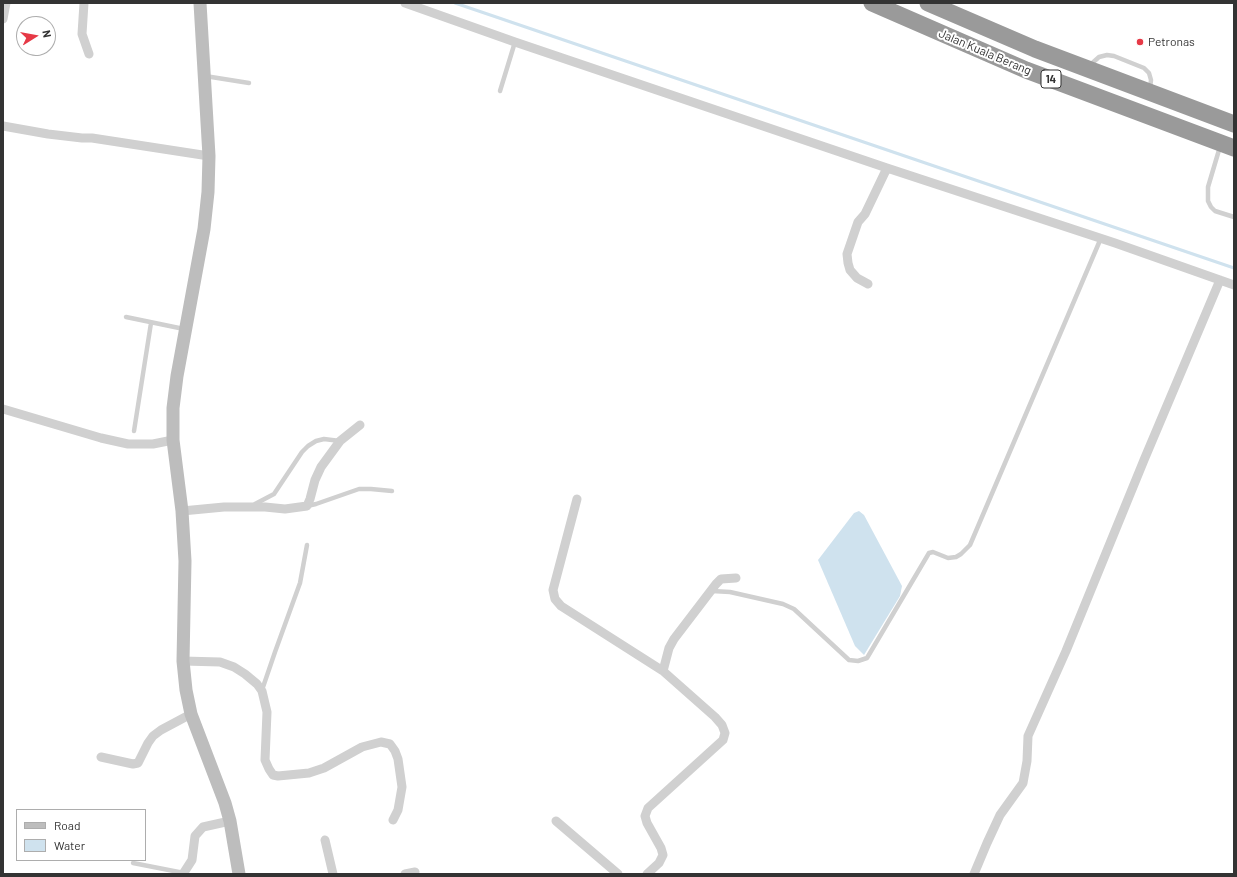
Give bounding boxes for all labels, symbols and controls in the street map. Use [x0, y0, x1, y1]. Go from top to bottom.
north arrow [16, 16, 56, 56]
street label: Jalan Kuala Berang [936, 26, 1034, 78]
text: N [40, 29, 54, 39]
place label: Petronas [1148, 35, 1195, 49]
marker: Petronas [1135, 37, 1145, 47]
road number: 14 [1041, 70, 1061, 88]
legend [16, 809, 146, 861]
text: Road [54, 818, 81, 832]
text: Water [54, 838, 85, 852]

